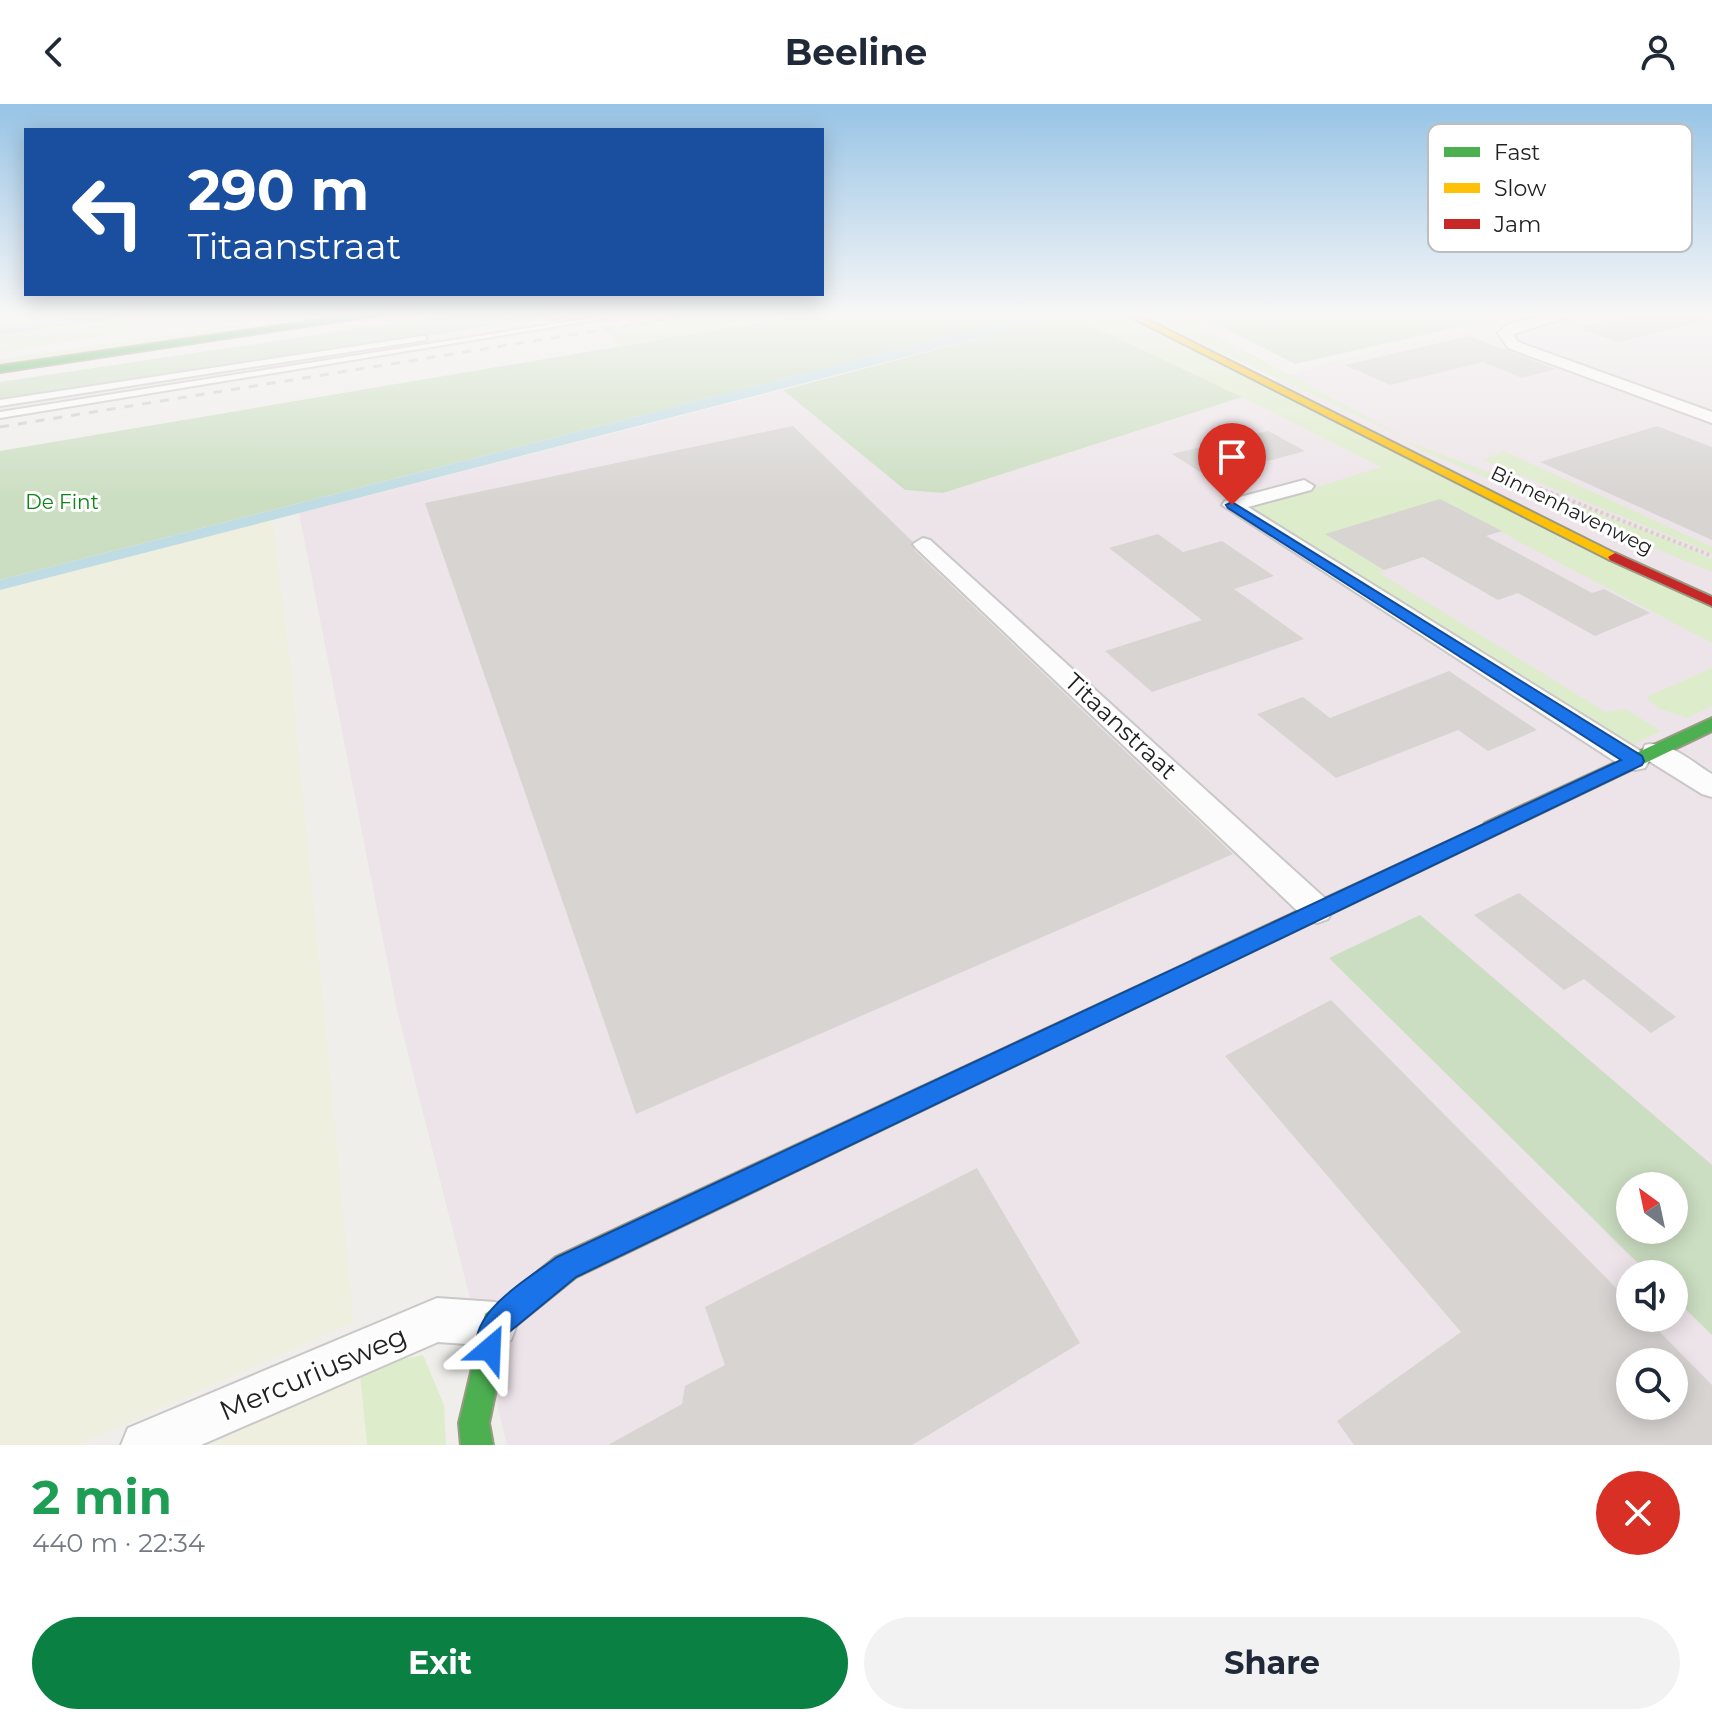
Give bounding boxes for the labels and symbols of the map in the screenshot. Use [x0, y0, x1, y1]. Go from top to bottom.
legend [1428, 124, 1692, 252]
text: Fast [1494, 139, 1540, 166]
text: Slow [1494, 175, 1547, 202]
text: Jam [1493, 211, 1541, 238]
pin [1198, 423, 1266, 505]
street label: Binnenhavenweg [1487, 460, 1657, 560]
park label: De Fint [25, 490, 99, 514]
street label: Titaanstraat [1059, 667, 1183, 785]
north arrow [1616, 1172, 1688, 1244]
position arrow [448, 1307, 532, 1391]
street label: Mercuriusweg [214, 1318, 412, 1428]

